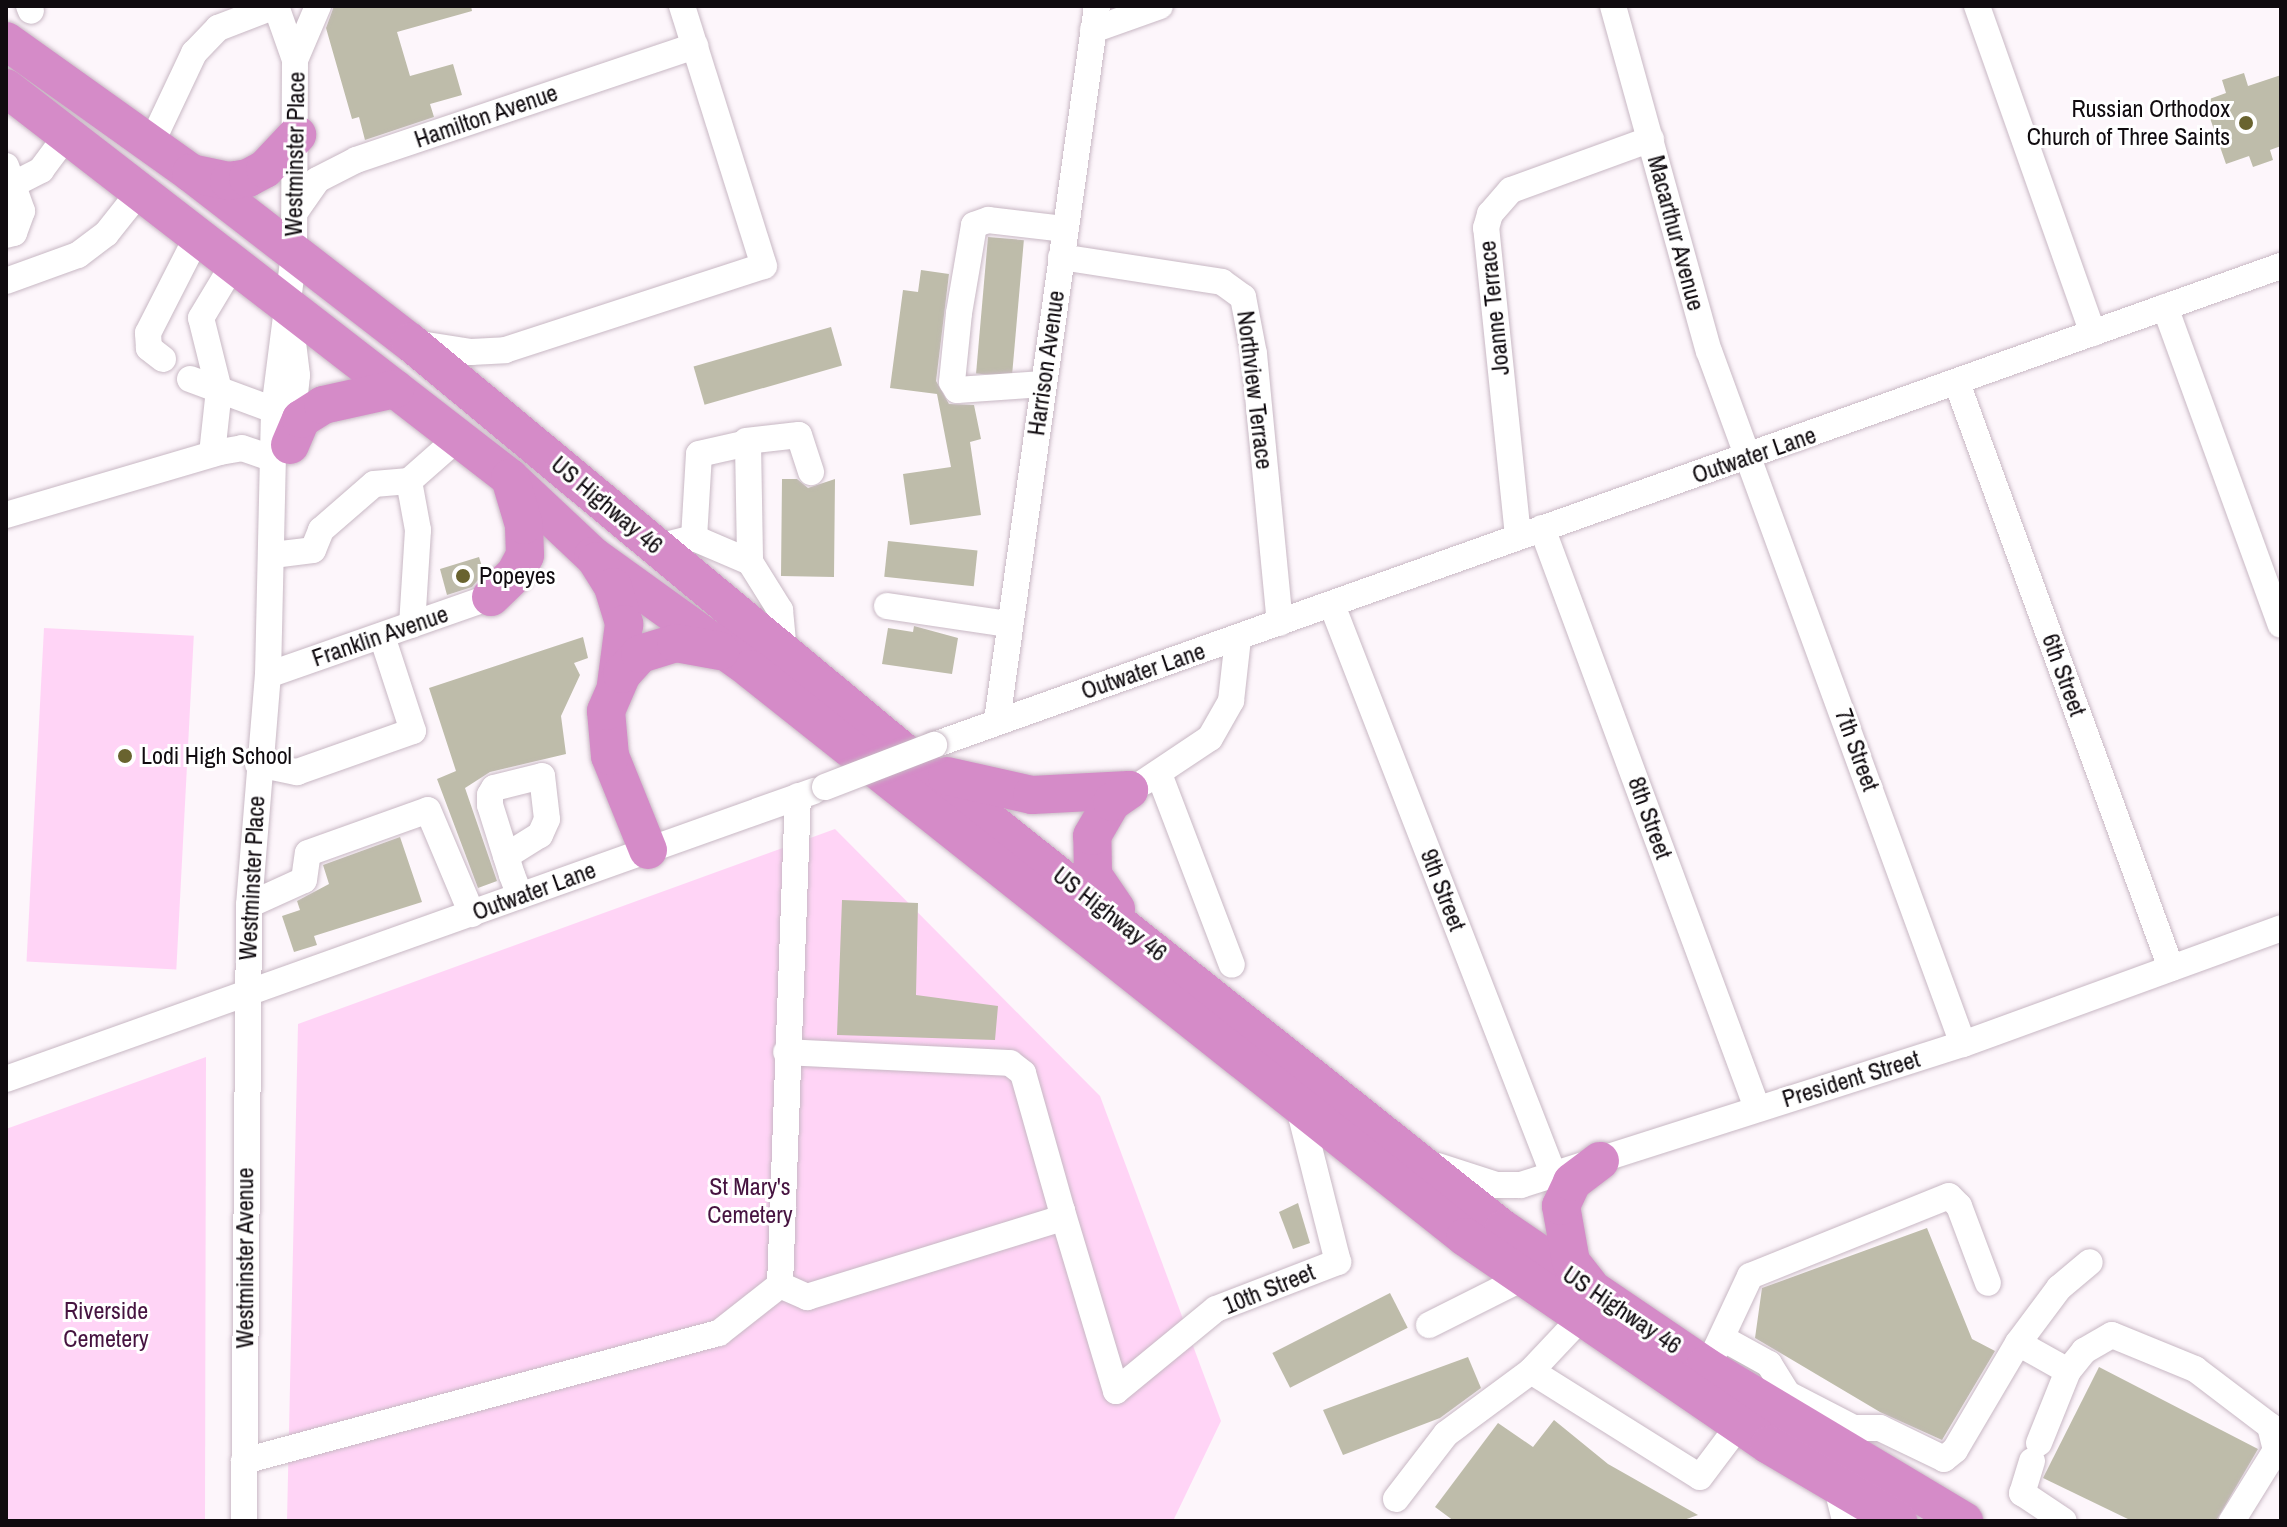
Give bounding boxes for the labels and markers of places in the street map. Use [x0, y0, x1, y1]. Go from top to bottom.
place label: Russian Orthodox Church of Three Saints [2027, 95, 2230, 151]
marker: Russian Orthodox Church of Three Saints [2237, 114, 2255, 132]
place label: Popeyes [479, 562, 556, 590]
marker: Popeyes [454, 567, 472, 585]
place label: Lodi High School [141, 742, 292, 770]
marker: Lodi High School [116, 747, 134, 765]

